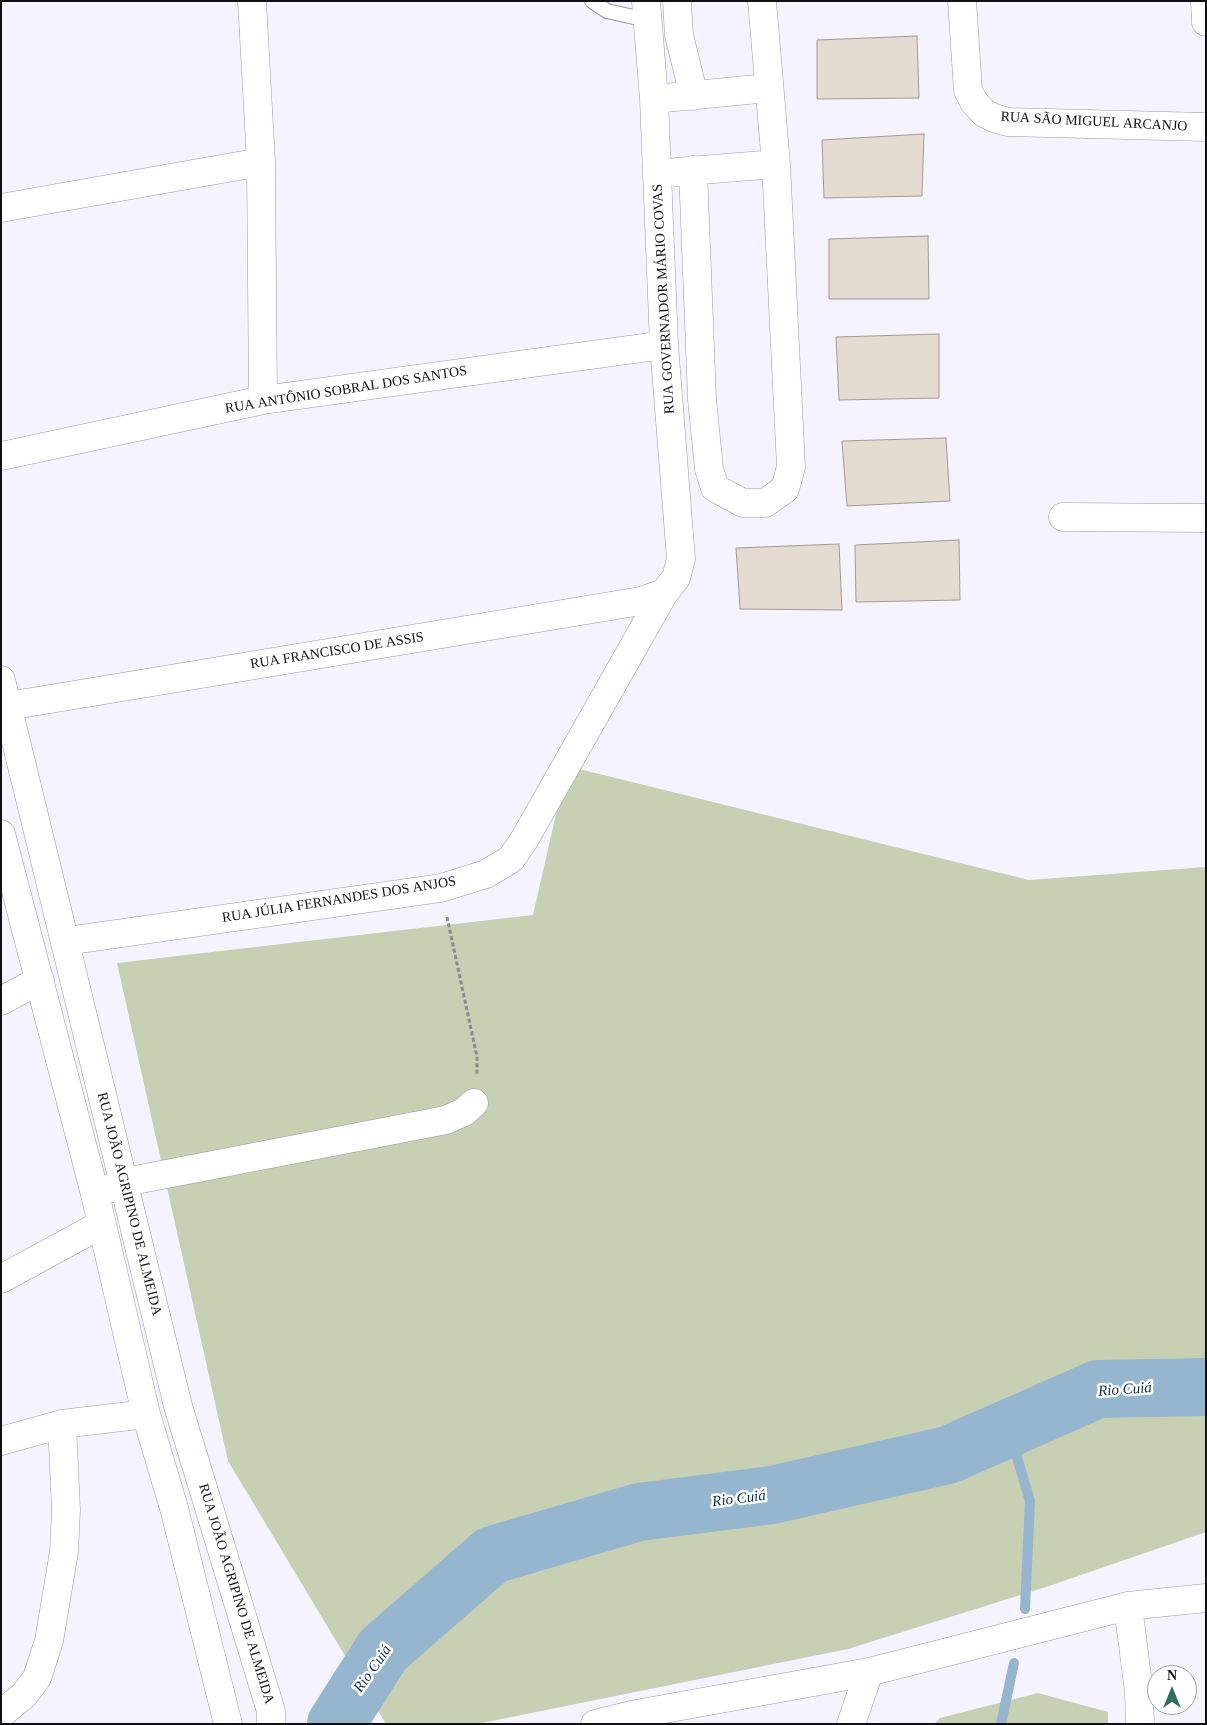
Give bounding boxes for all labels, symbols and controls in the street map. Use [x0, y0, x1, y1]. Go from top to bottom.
street label: RUA SÃO MIGUEL ARCANJO [1000, 109, 1188, 135]
street label: RUA GOVERNADOR MÁRIO COVAS [650, 184, 678, 414]
street label: RUA ANTÔNIO SOBRAL DOS SANTOS [224, 363, 468, 417]
street label: RUA FRANCISCO DE ASSIS [249, 629, 425, 673]
street label: RUA JÚLIA FERNANDES DOS ANJOS [221, 873, 457, 927]
street label: RUA JOÃO AGRIPINO DE ALMEIDA [93, 1091, 165, 1317]
water label: Rio Cuiá [1098, 1379, 1152, 1401]
street label: RUA JOÃO AGRIPINO DE ALMEIDA [194, 1482, 278, 1706]
water label: Rio Cuiá [711, 1487, 767, 1511]
water label: Rio Cuiá [350, 1642, 396, 1696]
north arrow [1147, 1665, 1197, 1715]
text: N [1167, 1668, 1177, 1683]

